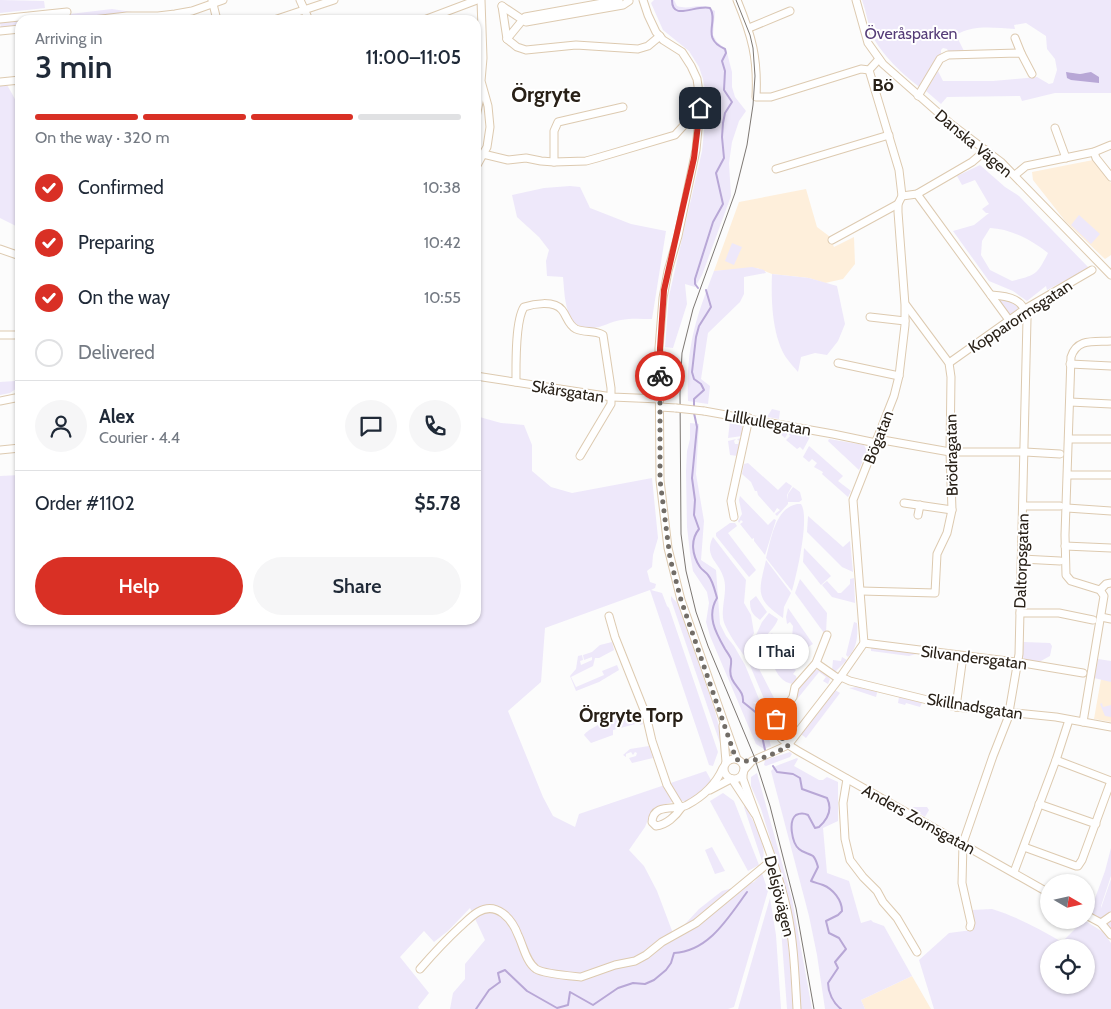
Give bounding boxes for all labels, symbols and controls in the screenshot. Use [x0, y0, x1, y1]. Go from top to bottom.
park label: Överåsparken [864, 24, 958, 43]
text: Arriving in [35, 29, 102, 48]
text: 11:00–11:05 [365, 46, 461, 69]
text: 3 min [35, 47, 112, 86]
district label: Bö [872, 74, 894, 96]
district label: Örgryte [511, 82, 581, 107]
pin [679, 87, 721, 129]
icon: home [686, 94, 714, 122]
street label: Danska Vägen [931, 106, 1016, 181]
text: On the way · 320 m [35, 128, 169, 147]
icon: check [35, 174, 63, 202]
text: Confirmed [78, 176, 164, 199]
text: 10:38 [423, 178, 461, 197]
icon: check [35, 229, 63, 257]
text: Preparing [78, 231, 154, 254]
text: 10:42 [424, 233, 461, 252]
street label: Kopparormsgatan [965, 276, 1076, 357]
icon: check [35, 284, 63, 312]
text: On the way [78, 286, 170, 309]
text: 10:55 [424, 288, 461, 307]
text: Delivered [78, 341, 155, 364]
courier [635, 351, 685, 401]
icon: bike [646, 362, 674, 390]
street label: Skårsgatan [530, 376, 606, 407]
button: person [35, 400, 87, 452]
button: chat [345, 400, 397, 452]
button: phone [409, 400, 461, 452]
text: Alex [99, 405, 135, 428]
street label: Lillkullegatan [723, 406, 813, 439]
street label: Bögatan [860, 408, 897, 467]
street label: Brödragatan [941, 414, 962, 496]
text: Courier · 4.4 [99, 428, 180, 447]
text: Order #1102 [35, 492, 135, 515]
text: $5.78 [414, 492, 461, 515]
street label: Daltorpsgatan [1010, 513, 1033, 609]
button: Help [35, 557, 243, 615]
button: Share [253, 557, 461, 615]
callout: I Thai [744, 634, 808, 669]
text: I Thai [758, 642, 795, 661]
street label: Silvandersgatan [920, 642, 1028, 673]
street label: Skillnadsgatan [926, 690, 1024, 723]
pin [755, 698, 797, 740]
district label: Örgryte Torp [579, 704, 683, 727]
icon: bag [762, 705, 790, 733]
street label: Anders Zornsgatan [859, 780, 979, 858]
street label: Delsjövägen [760, 854, 799, 939]
north arrow [1040, 874, 1095, 929]
map controls [1040, 874, 1095, 994]
button: locate [1040, 939, 1095, 994]

